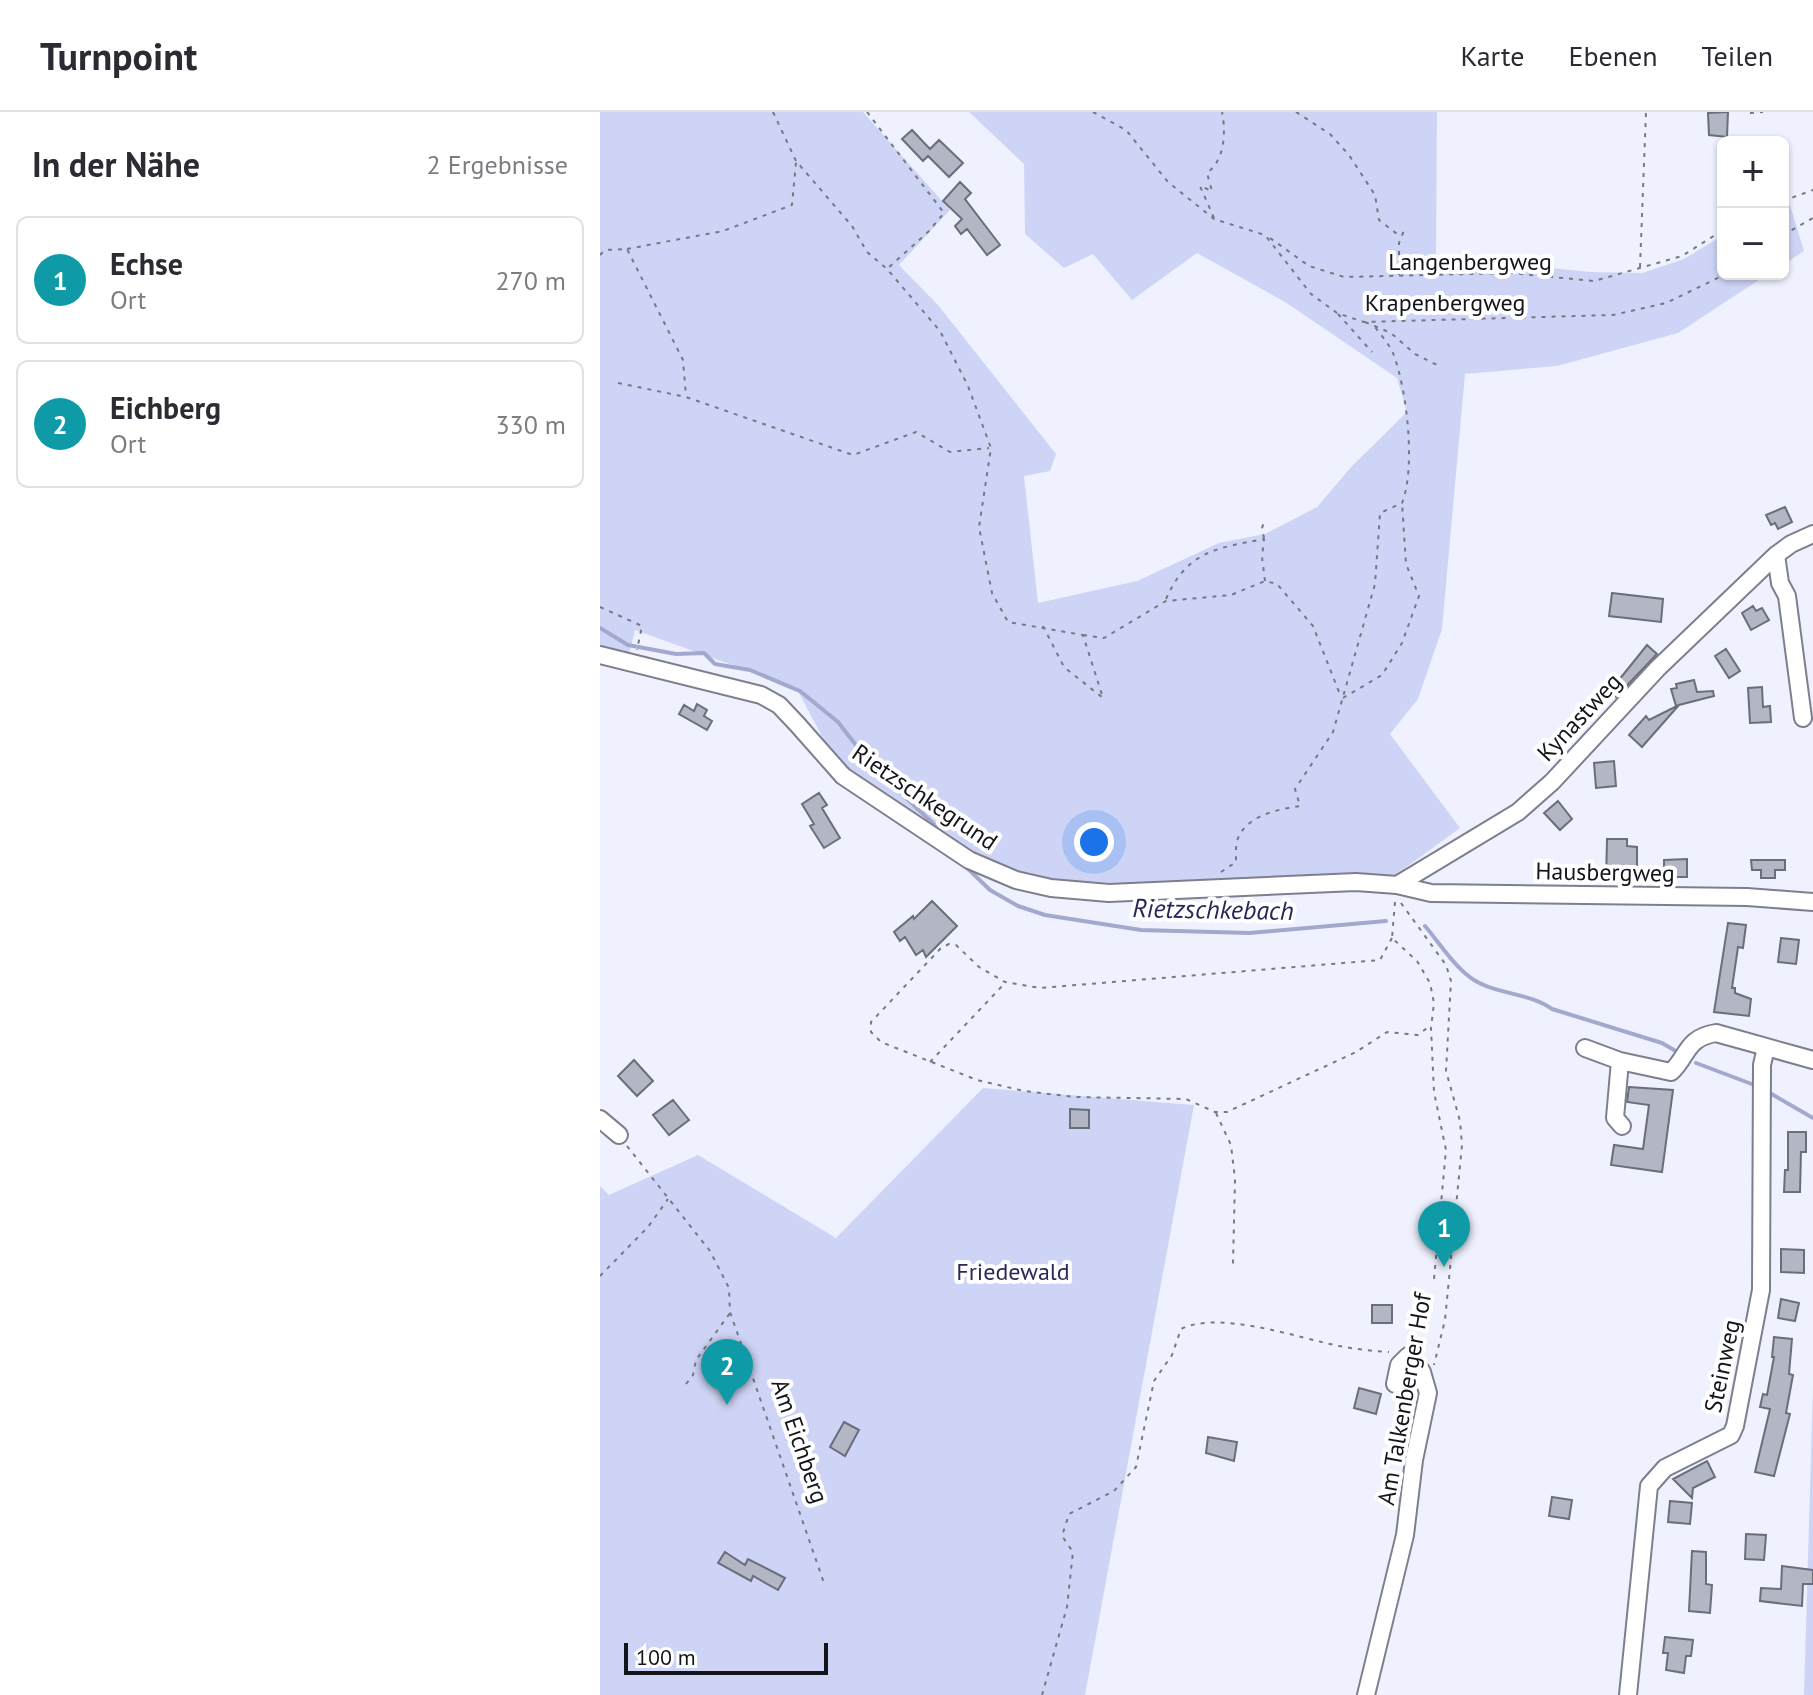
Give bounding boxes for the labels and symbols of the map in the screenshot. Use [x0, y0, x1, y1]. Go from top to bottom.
street label: Langenbergweg [1388, 246, 1552, 277]
street label: Krapenbergweg [1365, 287, 1525, 318]
street label: Kynastweg [1530, 666, 1628, 768]
street label: Rietzschkegrund [846, 737, 1004, 857]
your location [1074, 822, 1114, 862]
street label: Hausbergweg [1535, 855, 1675, 889]
water label: Rietzschkebach [1132, 891, 1294, 927]
pin: 1 [1418, 1201, 1470, 1267]
park label: Friedewald [956, 1256, 1070, 1287]
street label: Am Talkenberger Hof [1370, 1289, 1438, 1507]
street label: Steinweg [1697, 1317, 1747, 1415]
pin: 2 [701, 1339, 753, 1405]
street label: Am Eichberg [764, 1375, 836, 1507]
scale bar [624, 1639, 828, 1675]

